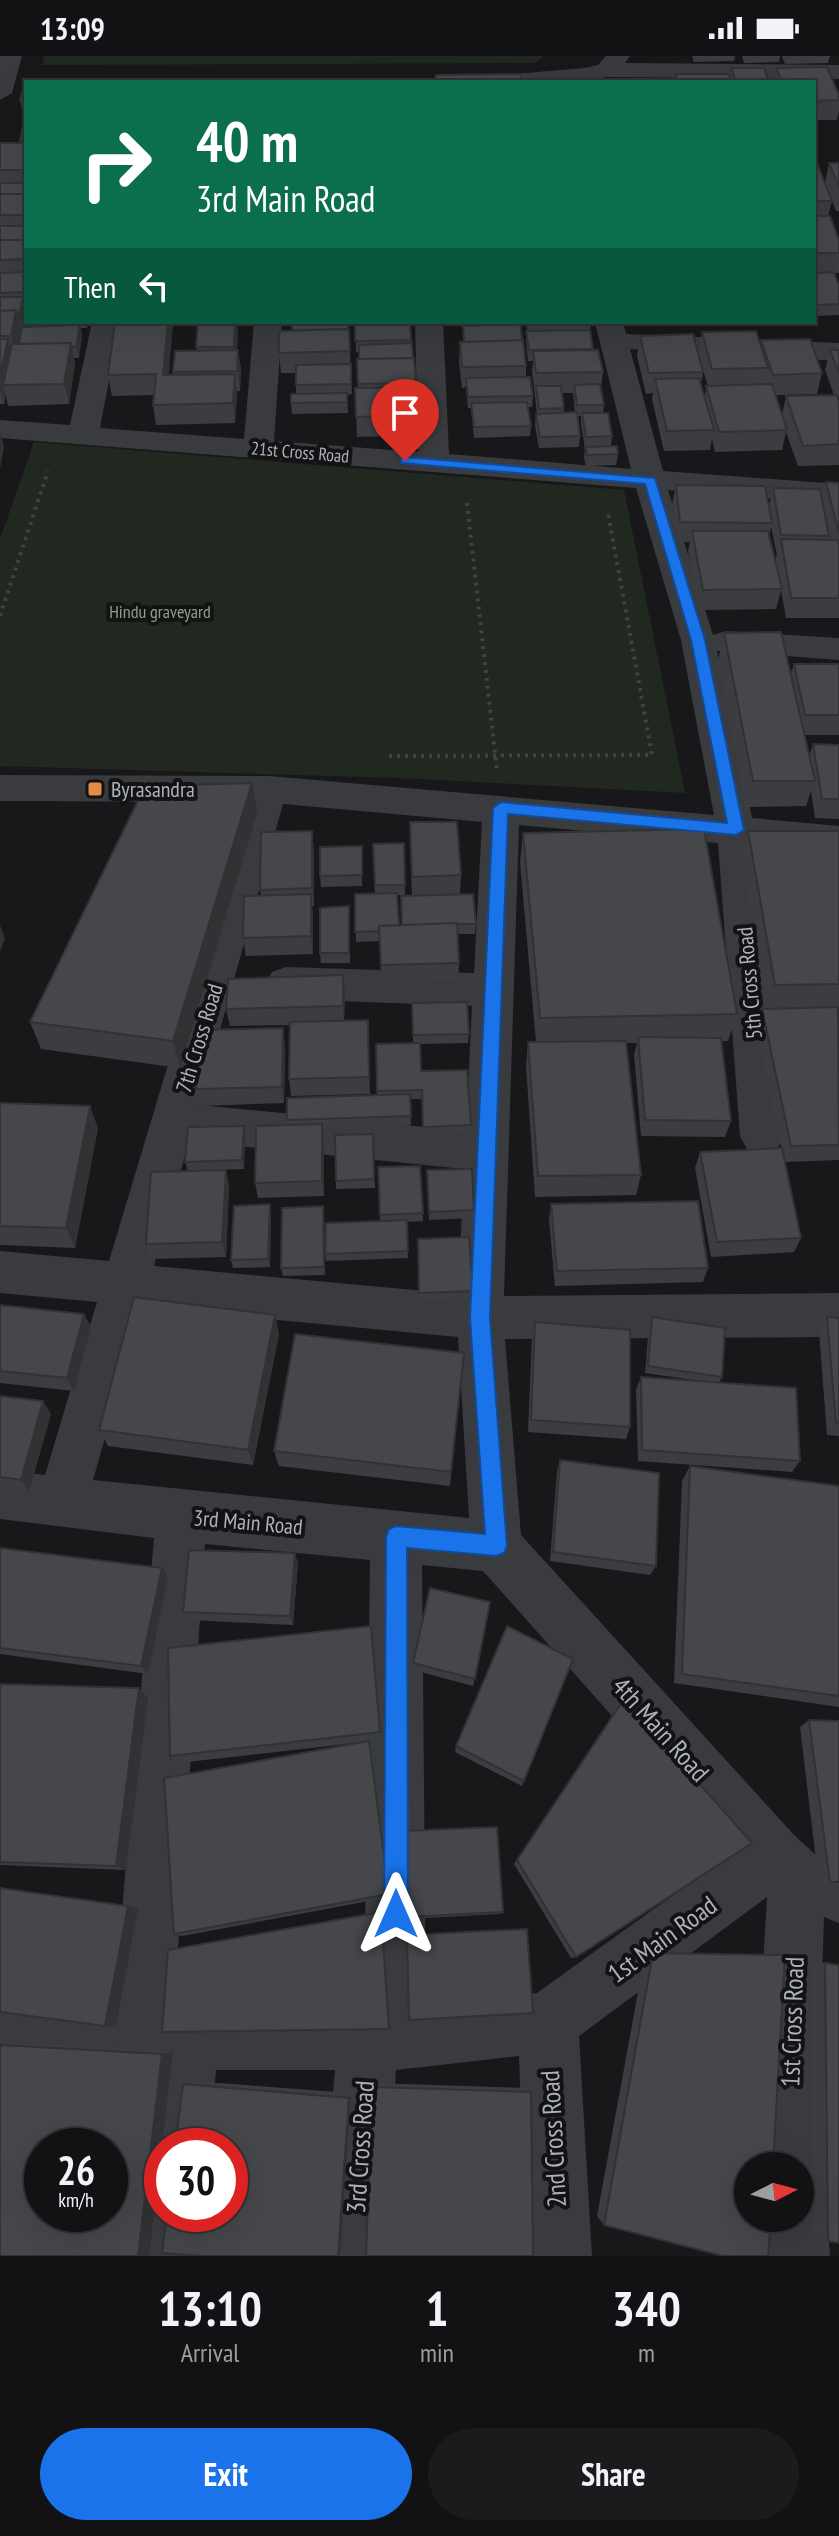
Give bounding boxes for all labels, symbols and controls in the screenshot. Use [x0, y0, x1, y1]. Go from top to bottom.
text: 13:09 [40, 9, 105, 48]
text: 40 m [196, 105, 298, 177]
icon: right [64, 112, 168, 216]
text: 3rd Main Road [196, 175, 375, 222]
icon: left [132, 264, 176, 308]
text: Then [64, 267, 116, 306]
pin [371, 379, 439, 461]
icon: arrive [383, 391, 427, 435]
street label: 21st Cross Road [250, 436, 350, 468]
park label: Hindu graveyard [109, 600, 211, 623]
place label: Byrasandra [111, 775, 195, 803]
marker: Byrasandra [86, 780, 104, 798]
street label: 5th Cross Road [730, 926, 768, 1040]
street label: 7th Cross Road [169, 980, 229, 1096]
street label: 3rd Main Road [192, 1503, 304, 1541]
street label: 4th Main Road [605, 1670, 717, 1788]
position arrow [354, 1872, 438, 1956]
street label: 1st Main Road [601, 1888, 723, 1990]
street label: 1st Cross Road [773, 1956, 811, 2088]
street label: 2nd Cross Road [533, 2070, 573, 2208]
street label: 3rd Cross Road [339, 2080, 381, 2214]
speed limit sign: 30 [144, 2128, 248, 2232]
text: 26 [57, 2144, 95, 2196]
north arrow [734, 2152, 814, 2232]
map controls [734, 2152, 814, 2232]
text: km/h [58, 2187, 94, 2213]
text: 13:10 [158, 2277, 262, 2339]
text: 1 [426, 2277, 448, 2339]
text: 340 [612, 2277, 681, 2339]
text: Arrival [181, 2336, 239, 2369]
text: min [420, 2336, 454, 2369]
text: m [638, 2336, 655, 2369]
button: Exit [40, 2428, 412, 2520]
button: Share [428, 2428, 799, 2520]

